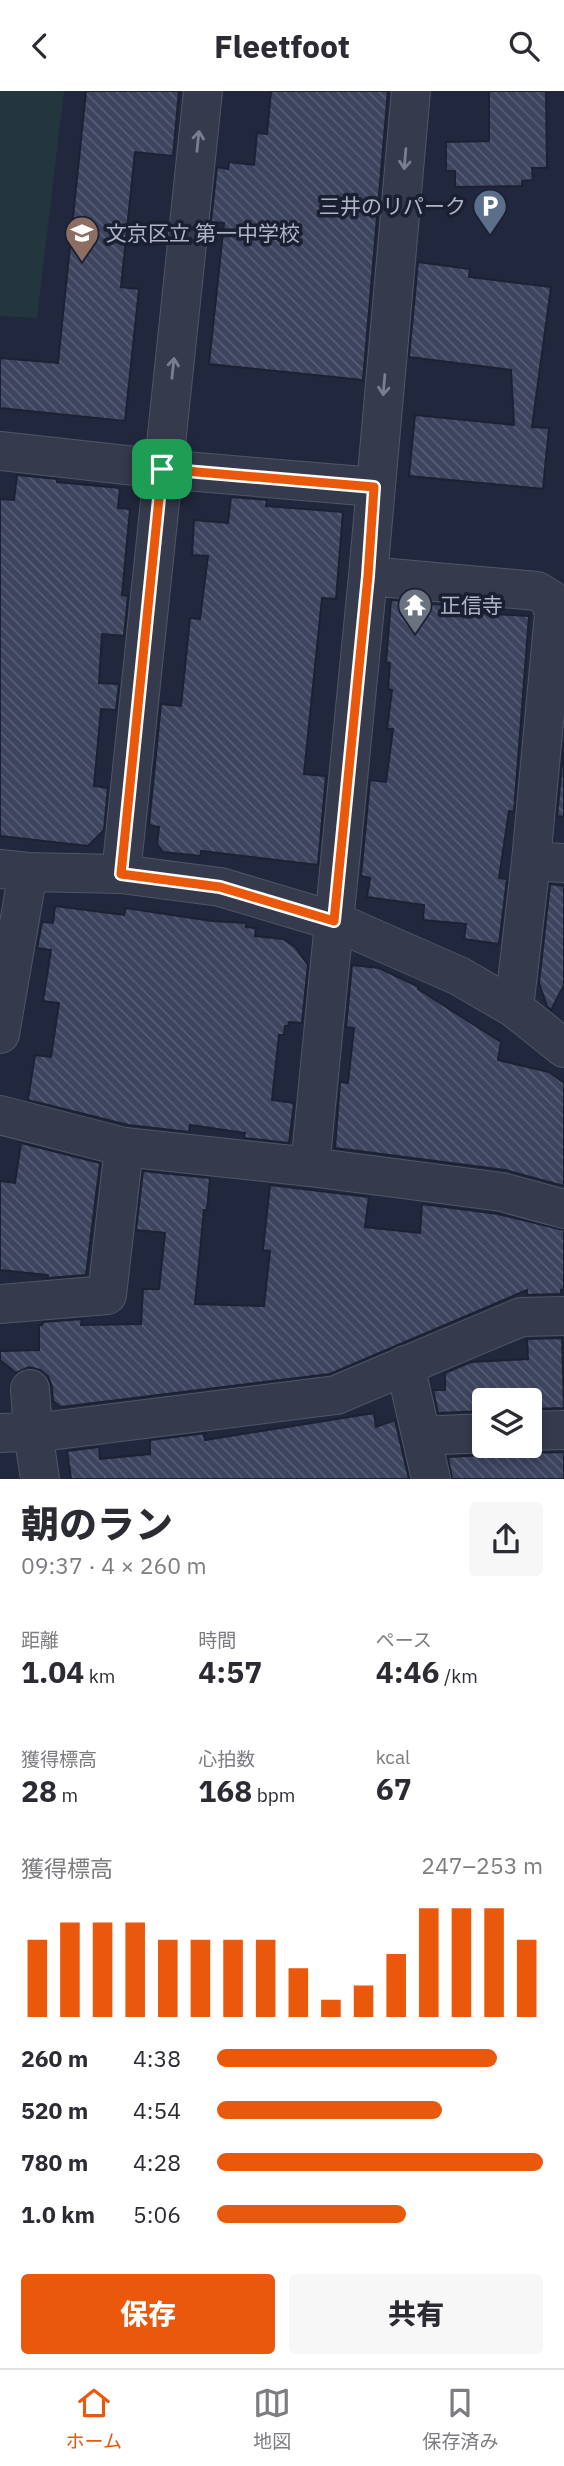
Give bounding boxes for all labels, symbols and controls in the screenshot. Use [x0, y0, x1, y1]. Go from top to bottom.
text: Fleetfoot [214, 25, 350, 67]
icon: back [21, 27, 59, 65]
icon: search [505, 27, 543, 65]
one-way arrow [191, 131, 204, 153]
one-way arrow [398, 147, 411, 170]
parking icon: 三井のリパーク [471, 187, 509, 236]
place label: 三井のリパーク [319, 192, 466, 220]
school or university icon: 文京区立 第一中学校 [63, 214, 101, 263]
place label: 文京区立 第一中学校 [106, 219, 300, 247]
one-way arrow [167, 357, 180, 379]
one-way arrow [377, 374, 390, 396]
pin [132, 439, 192, 499]
icon: arrive [143, 450, 181, 488]
temple icon: 正信寺 [396, 586, 434, 635]
place label: 正信寺 [440, 591, 503, 619]
map controls [472, 1388, 542, 1458]
button: layers [472, 1388, 542, 1458]
text: 朝のラン [21, 1499, 173, 1548]
button: share [469, 1502, 543, 1576]
text: 09:37 · 4 × 260 m [21, 1550, 207, 1580]
text: 距離 [21, 1628, 59, 1652]
text: 時間 [198, 1628, 236, 1652]
text: ペース [376, 1628, 432, 1652]
text: 1.04 [21, 1652, 84, 1691]
text: 4:57 [198, 1652, 262, 1691]
text: 4:46 [376, 1652, 440, 1691]
text: km [84, 1664, 115, 1688]
text: /km [440, 1664, 478, 1688]
text: kcal [376, 1745, 410, 1769]
text: 獲得標高 [21, 1747, 97, 1771]
text: 心拍数 [198, 1747, 255, 1771]
text: 67 [376, 1769, 412, 1808]
text: 28 [21, 1771, 57, 1810]
text: 168 [198, 1771, 252, 1810]
text: m [57, 1783, 78, 1807]
text: bpm [252, 1783, 295, 1807]
text: 247–253 m [421, 1850, 543, 1880]
text: 獲得標高 [21, 1853, 113, 1883]
text: 260 m [21, 2043, 88, 2073]
text: 4:38 [133, 2043, 181, 2073]
text: 520 m [21, 2095, 88, 2125]
text: 4:54 [133, 2095, 181, 2125]
text: 780 m [21, 2147, 88, 2177]
text: 4:28 [133, 2147, 181, 2177]
text: 1.0 km [21, 2199, 95, 2229]
text: 5:06 [133, 2199, 181, 2229]
button: 保存 [21, 2274, 275, 2354]
button: 共有 [289, 2274, 543, 2354]
tab: ホーム [66, 2384, 122, 2453]
tab: 地図 [253, 2384, 291, 2453]
tab: 保存済み [422, 2384, 498, 2453]

